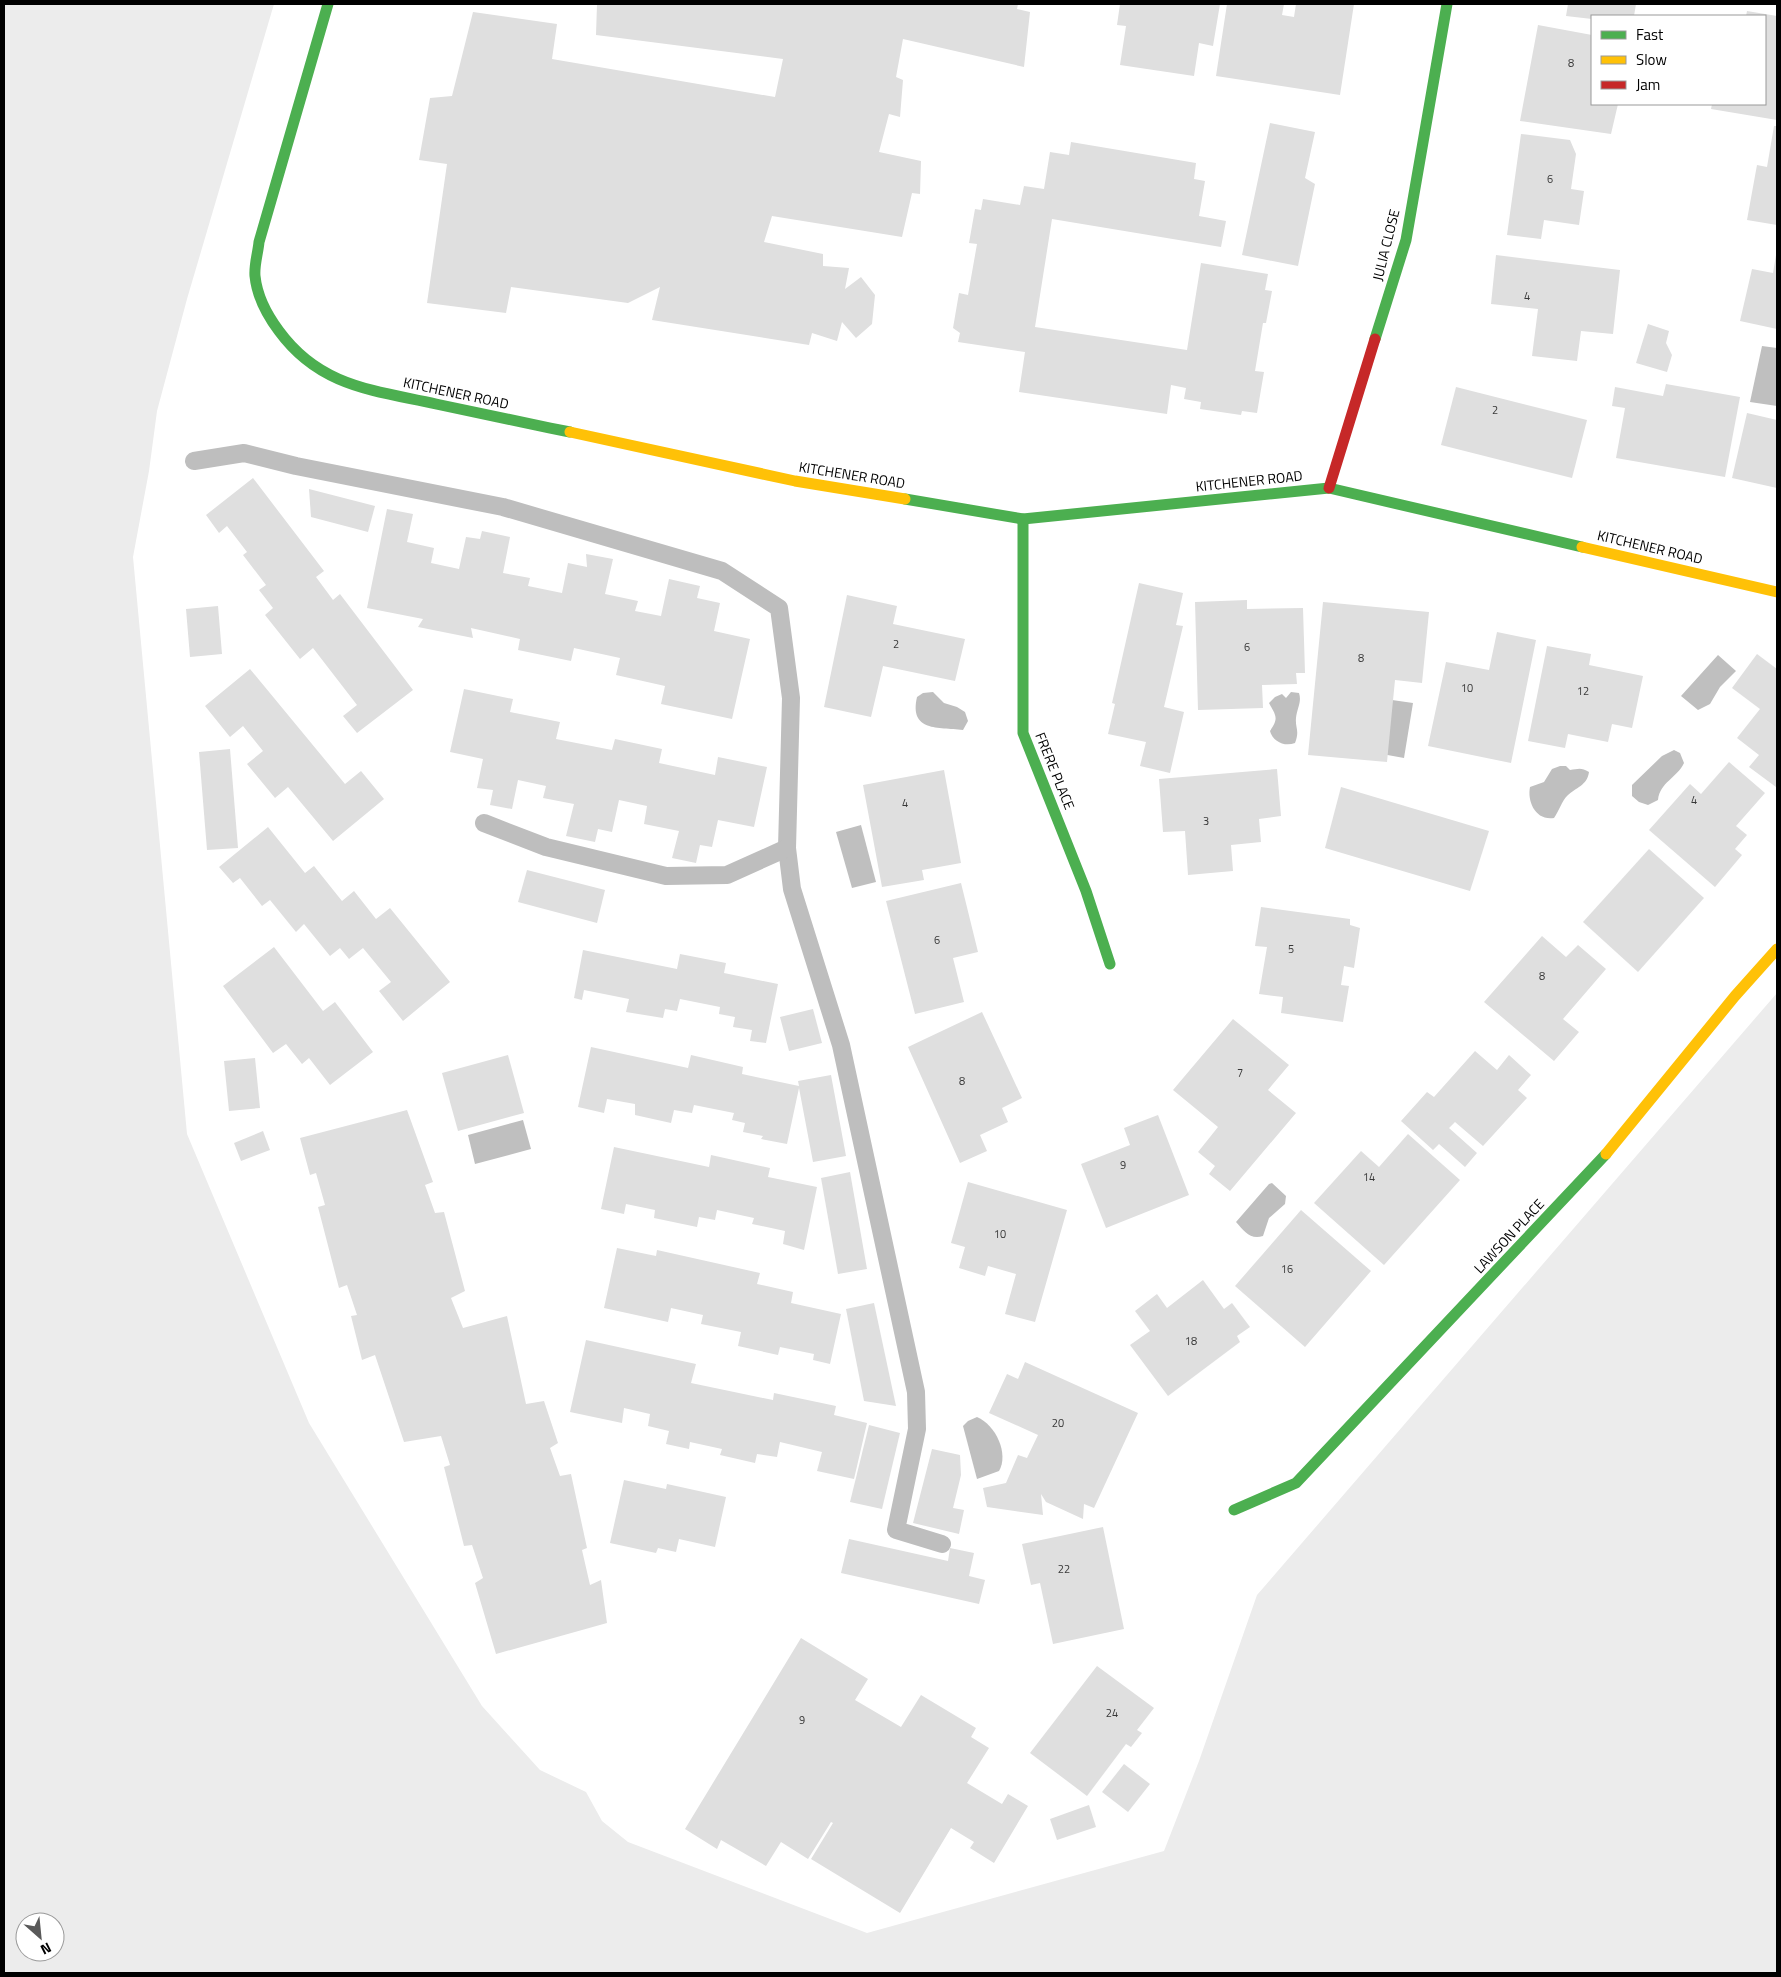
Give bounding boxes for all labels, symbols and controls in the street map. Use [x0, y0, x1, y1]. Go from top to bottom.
legend [1591, 15, 1766, 105]
text: Fast [1636, 23, 1664, 46]
text: Slow [1636, 48, 1667, 71]
house number: 8 [1568, 55, 1574, 71]
text: Jam [1636, 73, 1660, 96]
house number: 6 [1547, 171, 1553, 187]
street label: JULIA CLOSE [1366, 207, 1405, 283]
house number: 4 [1524, 288, 1530, 304]
street label: KITCHENER ROAD [401, 371, 511, 414]
house number: 2 [1492, 402, 1498, 418]
street label: KITCHENER ROAD [797, 456, 907, 493]
street label: KITCHENER ROAD [1194, 464, 1303, 497]
street label: KITCHENER ROAD [1595, 524, 1705, 569]
house number: 2 [893, 636, 899, 652]
house number: 6 [1244, 639, 1250, 655]
house number: 8 [1358, 650, 1364, 666]
house number: 10 [1461, 680, 1473, 696]
house number: 12 [1577, 683, 1589, 699]
street label: FRERE PLACE [1030, 729, 1081, 813]
house number: 4 [1691, 792, 1697, 808]
house number: 4 [902, 795, 908, 811]
house number: 3 [1203, 813, 1209, 829]
house number: 6 [934, 932, 940, 948]
house number: 5 [1288, 941, 1294, 957]
house number: 8 [1539, 968, 1545, 984]
house number: 7 [1237, 1065, 1243, 1081]
house number: 8 [959, 1073, 965, 1089]
house number: 9 [1120, 1157, 1126, 1173]
house number: 14 [1363, 1169, 1375, 1185]
street label: LAWSON PLACE [1469, 1194, 1549, 1278]
house number: 10 [994, 1226, 1006, 1242]
house number: 16 [1281, 1261, 1293, 1277]
house number: 18 [1185, 1333, 1197, 1349]
house number: 20 [1052, 1415, 1064, 1431]
house number: 22 [1058, 1561, 1070, 1577]
house number: 24 [1106, 1705, 1118, 1721]
house number: 9 [799, 1712, 805, 1728]
north arrow [15, 1912, 65, 1962]
text: N [37, 1937, 55, 1961]

